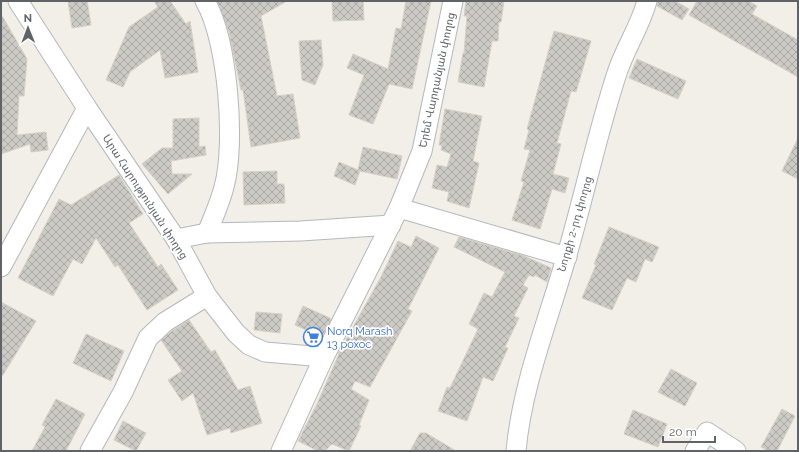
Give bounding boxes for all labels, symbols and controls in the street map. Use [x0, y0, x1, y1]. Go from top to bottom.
north arrow [8, 8, 48, 48]
street label: Երեմ Վարդանյան փողոց [416, 11, 458, 149]
text: N [24, 12, 32, 25]
street label: Արա Հարությունյան փողոց [100, 132, 190, 262]
street label: Նորքի 2-րդ փողոց [555, 175, 595, 273]
place label: Norq Marash 13 poxoc [327, 325, 392, 351]
supermarket icon: Norq Marash 13 poxoc [302, 326, 324, 348]
scale bar [663, 418, 715, 444]
text: 20 m [669, 425, 697, 439]

